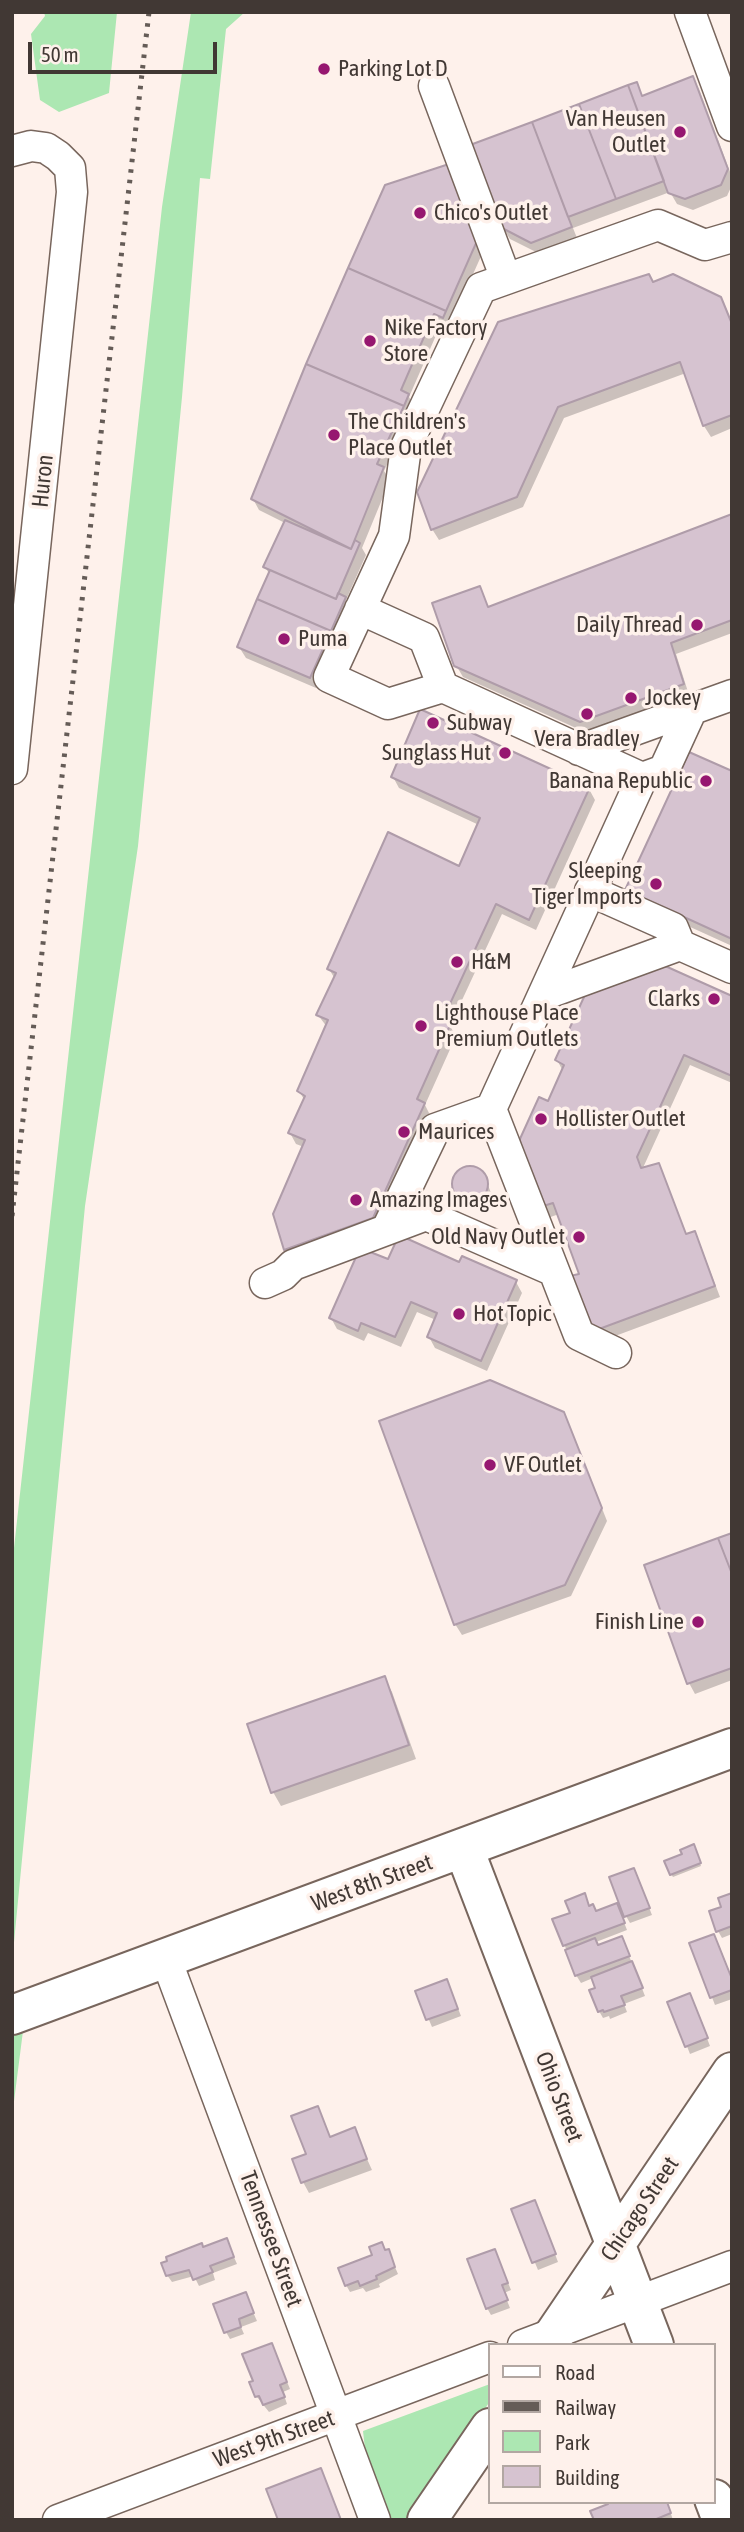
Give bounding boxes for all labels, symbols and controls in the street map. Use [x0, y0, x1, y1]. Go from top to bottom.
scale bar [32, 28, 220, 72]
text: 50 m [41, 42, 79, 66]
place label: Parking Lot D [338, 55, 448, 83]
marker: Parking Lot D [316, 61, 332, 77]
place label: Van Heusen Outlet [566, 105, 666, 159]
marker: Van Heusen Outlet [672, 124, 688, 140]
place label: Chico's Outlet [434, 199, 548, 227]
marker: Chico's Outlet [412, 205, 428, 221]
place label: Nike Factory Store [384, 314, 488, 368]
marker: Nike Factory Store [362, 333, 378, 349]
place label: The Children's Place Outlet [348, 408, 466, 462]
marker: The Children's Place Outlet [326, 427, 342, 443]
street label: Huron [26, 453, 60, 509]
place label: Daily Thread [576, 611, 683, 639]
marker: Daily Thread [689, 617, 705, 633]
place label: Puma [298, 625, 348, 653]
marker: Puma [276, 631, 292, 647]
place label: Jockey [645, 684, 701, 712]
marker: Jockey [623, 690, 639, 706]
marker: Vera Bradley [579, 706, 595, 722]
place label: Subway [447, 709, 512, 737]
marker: Subway [425, 715, 441, 731]
place label: Vera Bradley [534, 725, 640, 753]
place label: Sunglass Hut [382, 739, 491, 767]
marker: Sunglass Hut [497, 745, 513, 761]
place label: Banana Republic [549, 767, 692, 795]
marker: Banana Republic [698, 773, 714, 789]
place label: Sleeping Tiger Imports [532, 857, 642, 911]
marker: Sleeping Tiger Imports [648, 876, 664, 892]
place label: H&M [471, 948, 512, 976]
marker: H&M [449, 954, 465, 970]
place label: Clarks [648, 985, 700, 1013]
marker: Clarks [706, 991, 722, 1007]
place label: Lighthouse Place Premium Outlets [435, 999, 579, 1053]
marker: Lighthouse Place Premium Outlets [413, 1018, 429, 1034]
place label: Hollister Outlet [555, 1105, 686, 1133]
marker: Hollister Outlet [533, 1111, 549, 1127]
place label: Maurices [418, 1118, 494, 1146]
marker: Maurices [396, 1124, 412, 1140]
place label: Amazing Images [370, 1186, 507, 1214]
marker: Amazing Images [348, 1192, 364, 1208]
place label: Old Navy Outlet [431, 1223, 565, 1251]
marker: Old Navy Outlet [571, 1229, 587, 1245]
place label: Hot Topic [473, 1300, 551, 1328]
marker: Hot Topic [451, 1306, 467, 1322]
place label: VF Outlet [504, 1451, 582, 1479]
marker: VF Outlet [482, 1457, 498, 1473]
place label: Finish Line [595, 1608, 684, 1636]
marker: Finish Line [690, 1614, 706, 1630]
street label: West 8th Street [308, 1848, 436, 1918]
street label: Ohio Street [529, 2048, 589, 2146]
street label: Chicago Street [595, 2152, 685, 2266]
street label: Tennessee Street [234, 2167, 308, 2311]
legend [489, 2343, 716, 2504]
text: Road [555, 2360, 595, 2384]
text: Railway [555, 2395, 616, 2419]
street label: West 9th Street [210, 2404, 338, 2474]
text: Park [555, 2430, 590, 2454]
text: Building [555, 2465, 619, 2489]

